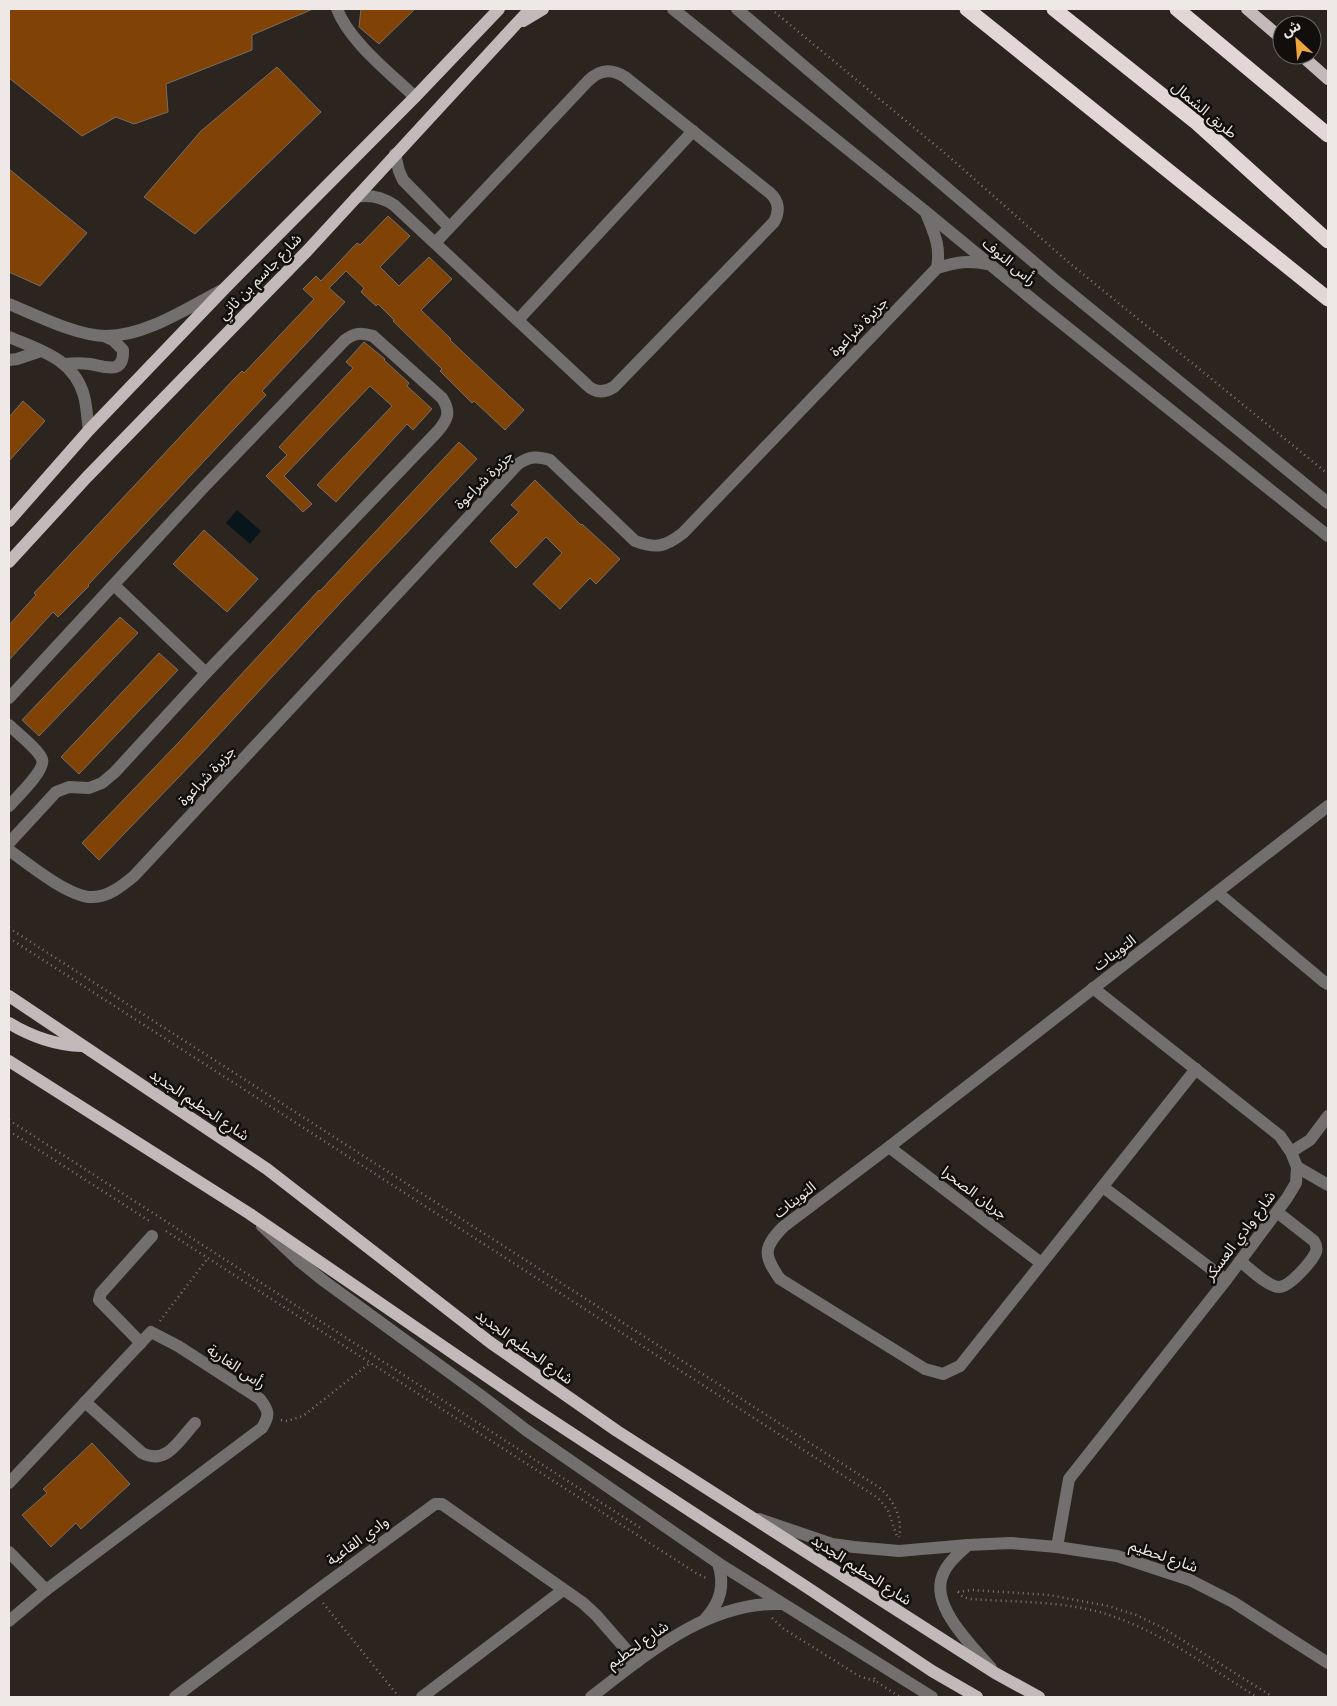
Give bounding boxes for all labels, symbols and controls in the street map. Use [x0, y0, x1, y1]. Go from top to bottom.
north arrow [1272, 15, 1322, 65]
text: ش [1278, 15, 1304, 41]
street label: طريق الشمال [1167, 76, 1242, 143]
street label: شارع جاسم بن ثاني [213, 228, 308, 326]
street label: رأس النوف [979, 232, 1041, 290]
street label: جزيرة شراعوة [825, 292, 892, 360]
street label: جزيرة شراعوة [449, 445, 517, 513]
street label: جزيرة شراعوة [173, 740, 239, 809]
street label: التوينات [1088, 929, 1140, 975]
street label: شارع الحطيم الجديد [145, 1063, 254, 1147]
street label: جريان الصحرا [938, 1161, 1012, 1223]
street label: التوينات [769, 1176, 819, 1222]
street label: شارع وادي العسكر [1198, 1186, 1282, 1286]
street label: شارع الحطيم الجديد [470, 1304, 578, 1391]
street label: رأس الغارية [204, 1339, 270, 1393]
street label: وادي القاعية [322, 1511, 394, 1571]
street label: شارع الحطيم الجديد [806, 1529, 916, 1612]
street label: شارع لحطيم [1126, 1534, 1201, 1579]
street label: شارع لحطيم [602, 1615, 674, 1675]

